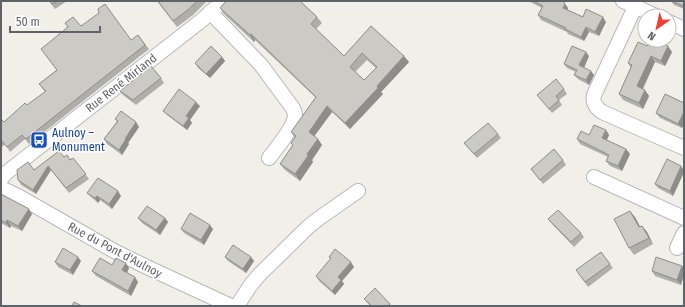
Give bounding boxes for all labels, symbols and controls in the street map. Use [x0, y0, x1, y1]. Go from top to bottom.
scale bar [10, 8, 100, 34]
north arrow [637, 8, 677, 48]
text: 50 m [16, 15, 40, 29]
text: N [645, 29, 658, 43]
street label: Rue René Mirland [83, 51, 159, 115]
place label: Aulnoy – Monument [52, 126, 105, 154]
bus stop icon: Aulnoy – Monument [29, 130, 49, 150]
street label: Rue du Pont d'Aulnoy [66, 219, 165, 281]

